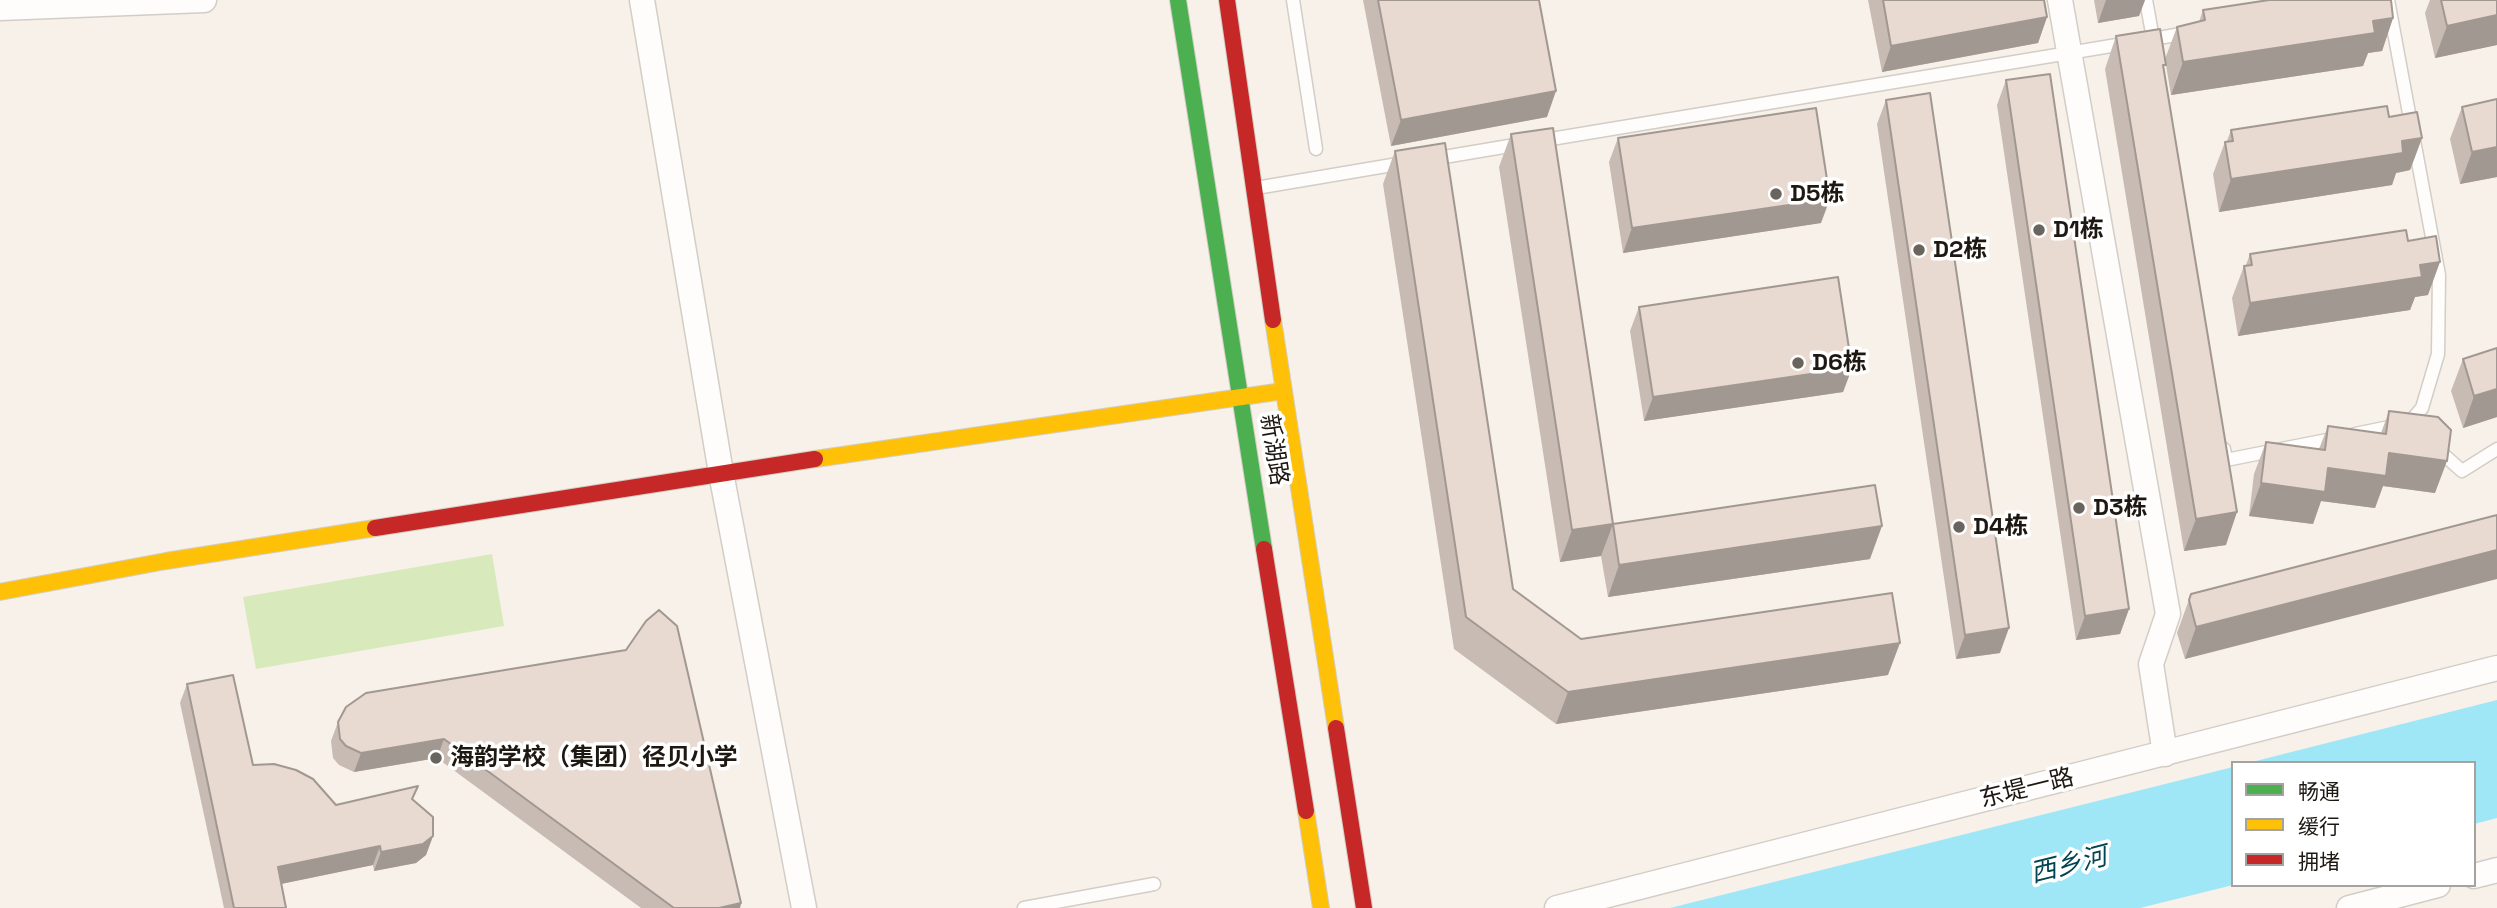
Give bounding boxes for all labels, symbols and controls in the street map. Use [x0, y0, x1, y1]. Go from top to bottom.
place label: D5栋 [1790, 180, 1844, 208]
marker: D5栋 [1768, 186, 1784, 202]
place label: D1栋 [2053, 216, 2104, 244]
marker: D1栋 [2031, 222, 2047, 238]
place label: D2栋 [1933, 236, 1987, 264]
marker: D2栋 [1911, 242, 1927, 258]
place label: D6栋 [1812, 349, 1867, 377]
marker: D6栋 [1790, 355, 1806, 371]
street label: 新湖路 [1253, 412, 1293, 488]
place label: D3栋 [2093, 494, 2148, 522]
marker: D3栋 [2071, 500, 2087, 516]
place label: D4栋 [1973, 513, 2028, 541]
marker: D4栋 [1951, 519, 1967, 535]
place label: 海韵学校（集团）径贝小学 [450, 744, 738, 772]
marker: 海韵学校（集团）径贝小学 [428, 750, 444, 766]
legend [2231, 761, 2476, 887]
street label: 东堤一路 [1977, 763, 2077, 815]
text: 畅通 [2298, 778, 2340, 805]
text: 缓行 [2298, 813, 2340, 840]
water label: 西乡河 [2027, 841, 2111, 891]
text: 拥堵 [2298, 848, 2340, 875]

